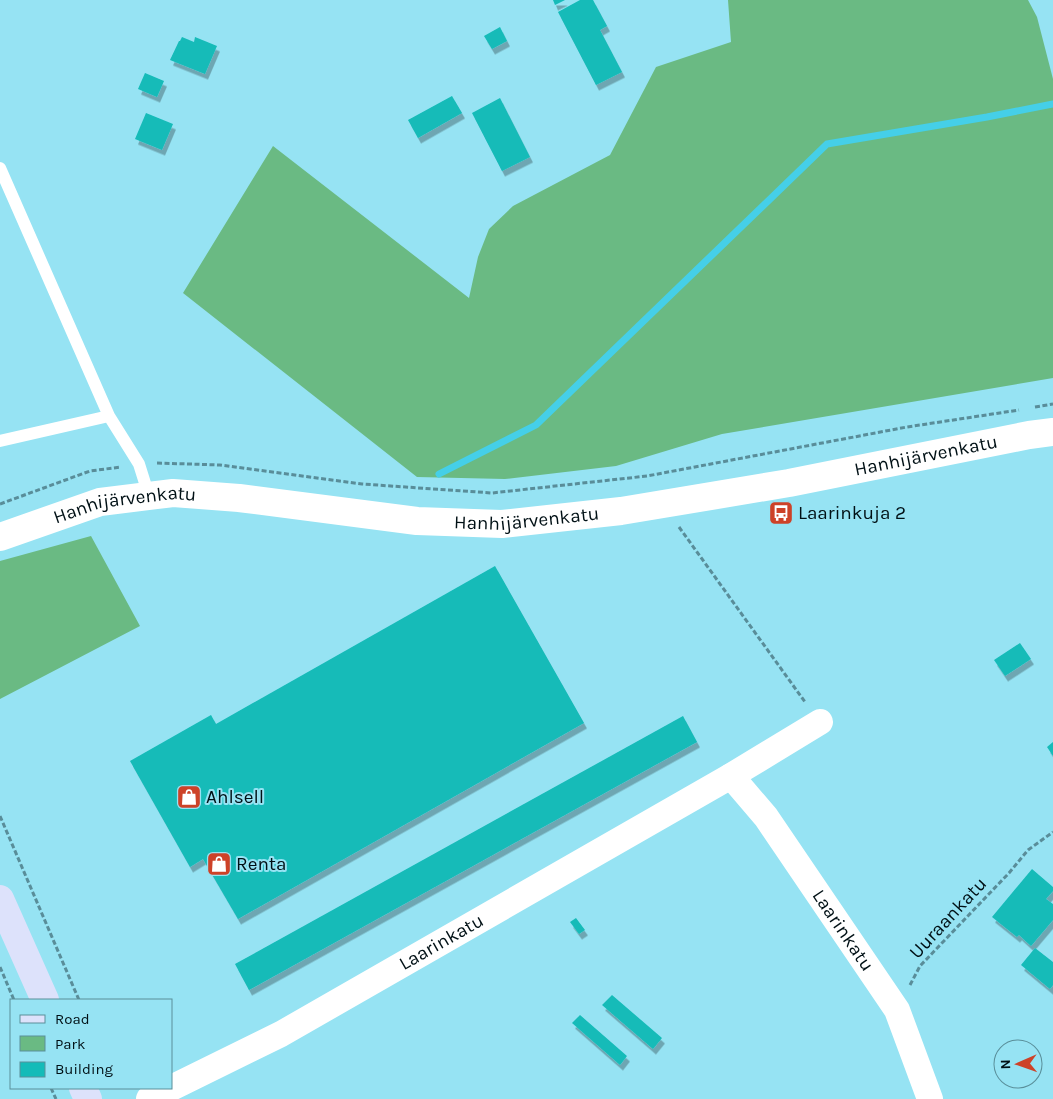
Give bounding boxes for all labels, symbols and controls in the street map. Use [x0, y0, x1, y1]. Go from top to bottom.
street label: Hanhijärvenkatu [852, 431, 1000, 481]
street label: Hanhijärvenkatu [50, 482, 197, 529]
bus stop icon: Laarinkuja 2 [768, 500, 794, 526]
street label: Hanhijärvenkatu [454, 502, 600, 535]
place label: Laarinkuja 2 [798, 502, 906, 524]
shop icon: Ahlsell [176, 784, 202, 810]
place label: Ahlsell [206, 786, 264, 808]
shop icon: Renta [206, 851, 232, 877]
place label: Renta [236, 853, 286, 875]
street label: Uuraankatu [905, 873, 991, 963]
street label: Laarinkatu [808, 885, 878, 975]
street label: Laarinkatu [395, 909, 487, 975]
legend [10, 999, 172, 1089]
text: Road [55, 1010, 90, 1028]
text: Park [55, 1035, 85, 1053]
north arrow [993, 1039, 1043, 1089]
text: N [997, 1059, 1014, 1070]
text: Building [55, 1060, 113, 1078]

